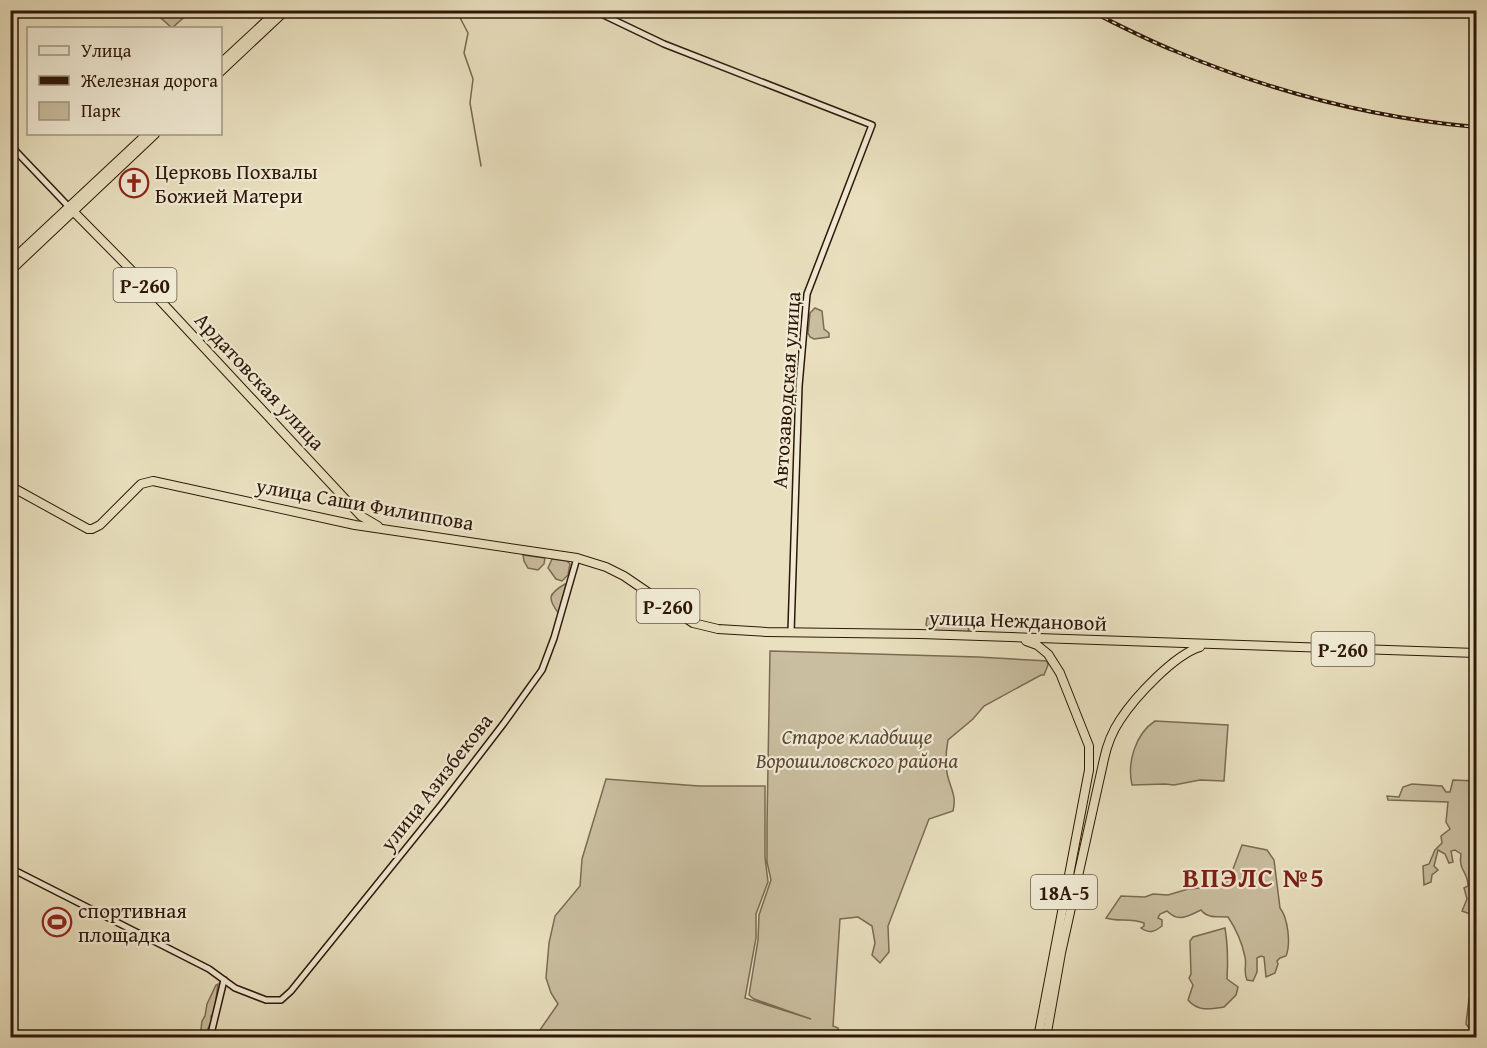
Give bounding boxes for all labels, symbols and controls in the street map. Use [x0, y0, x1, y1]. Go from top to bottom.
legend [27, 27, 222, 135]
text: Улица [81, 37, 132, 64]
text: Железная дорога [80, 67, 218, 94]
text: Парк [81, 97, 121, 124]
place label: Церковь Похвалы Божией Матери [155, 156, 318, 211]
church icon: Церковь Похвалы Божией Матери [118, 167, 150, 199]
road number: Р-260 [114, 268, 176, 302]
street label: Автозаводская улица [764, 290, 808, 490]
street label: Ардатовская улица [188, 305, 332, 457]
street label: улица Саши Филиппова [253, 469, 476, 538]
road number: Р-260 [636, 589, 700, 623]
street label: улица Неждановой [927, 601, 1108, 639]
road number: Р-260 [1312, 632, 1374, 666]
street label: улица Азизбекова [372, 707, 500, 858]
park label: Старое кладбище Ворошиловского района [755, 721, 959, 776]
district label: ВПЭЛС №5 [1182, 857, 1326, 897]
road number: 18А-5 [1031, 875, 1097, 909]
place label: спортивная площадка [78, 895, 187, 950]
sports icon: спортивная площадка [41, 906, 73, 938]

